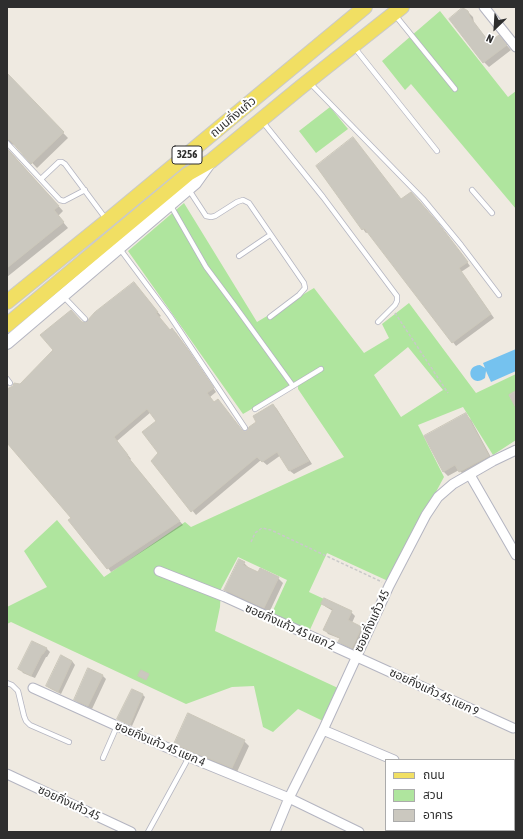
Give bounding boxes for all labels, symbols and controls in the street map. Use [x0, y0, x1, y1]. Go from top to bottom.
north arrow [475, 8, 515, 48]
text: N [484, 32, 495, 46]
street label: ถนนกิ่งแก้ว [207, 94, 259, 140]
road number: 3256 [172, 146, 202, 164]
street label: ซอยกิ่งแก้ว 45 [351, 588, 393, 654]
street label: ซอยกิ่งแก้ว 45 แยก 2 [243, 601, 337, 653]
street label: ซอยกิ่งแก้ว 45 แยก 9 [387, 665, 481, 719]
street label: ซอยกิ่งแก้ว 45 แยก 4 [113, 718, 207, 770]
legend [385, 759, 515, 831]
text: ถนน [423, 768, 445, 782]
street label: ซอยกิ่งแก้ว 45 [36, 782, 102, 824]
text: สวน [423, 788, 443, 802]
text: อาคาร [423, 808, 453, 822]

